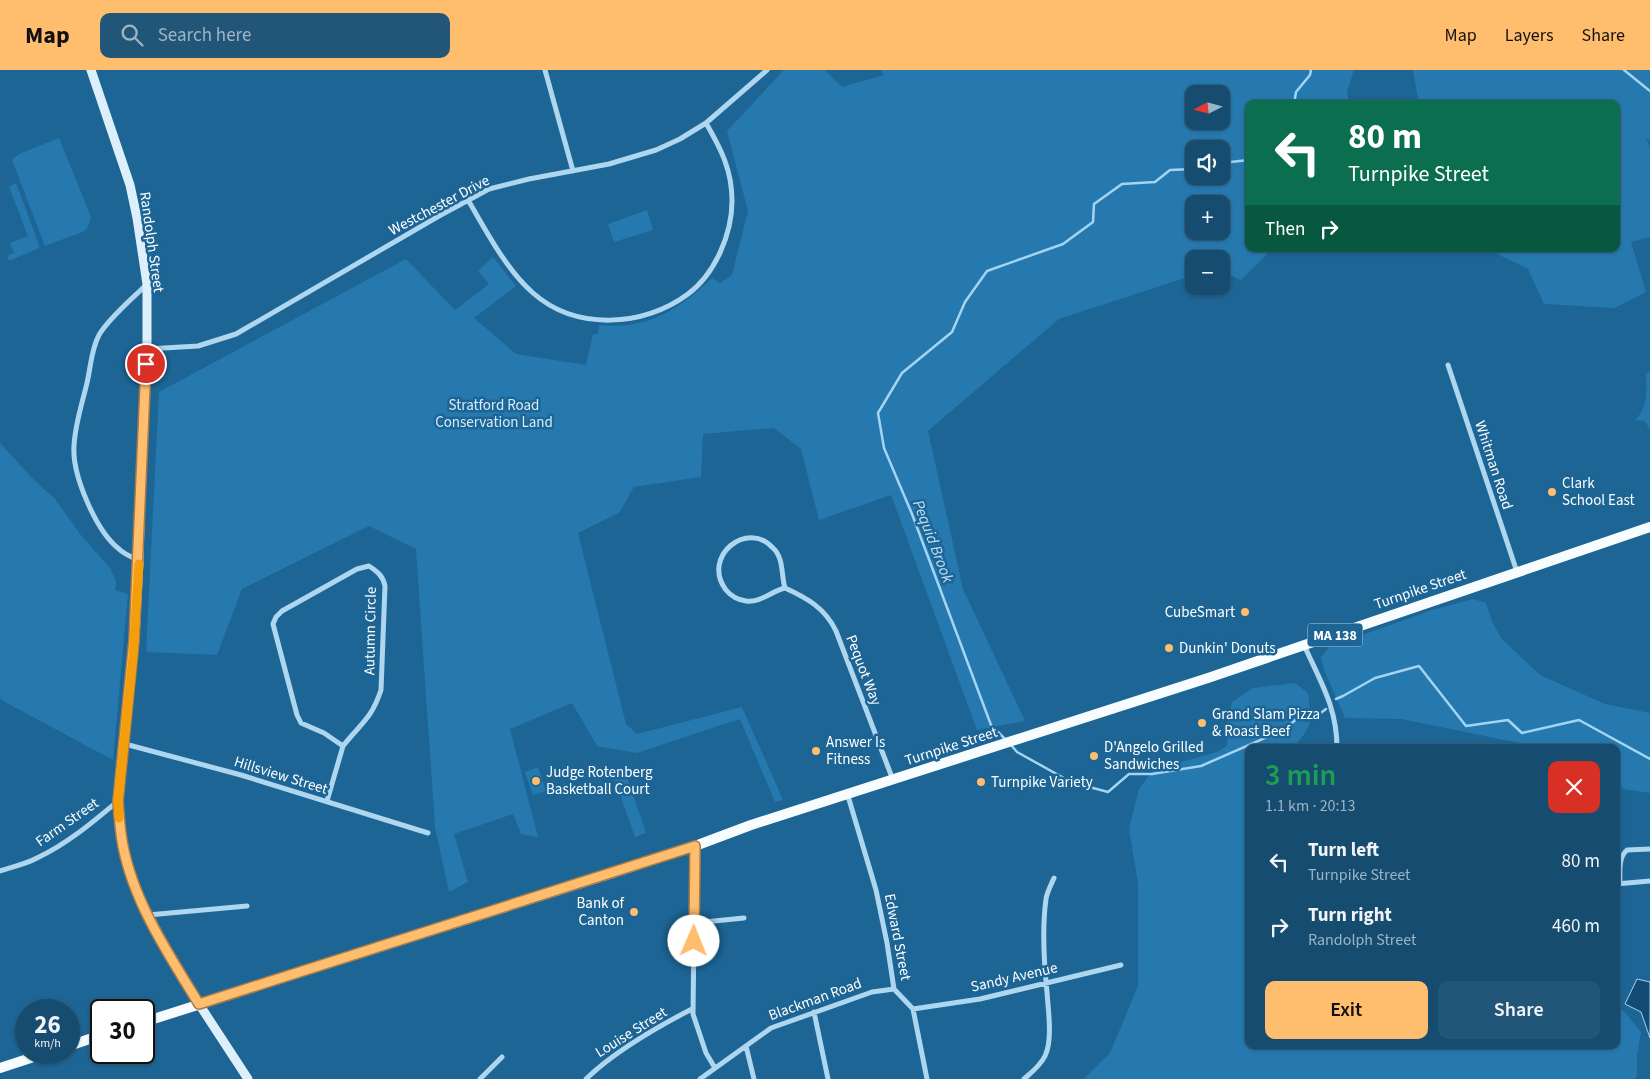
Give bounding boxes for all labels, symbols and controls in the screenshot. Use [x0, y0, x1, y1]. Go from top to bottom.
search box [100, 13, 450, 58]
text: Map [25, 18, 70, 53]
icon: search [118, 21, 146, 49]
text: Search here [158, 22, 251, 49]
text: Map [1445, 23, 1477, 48]
text: Layers [1505, 23, 1554, 48]
text: Share [1582, 23, 1625, 48]
north arrow [1185, 85, 1230, 130]
map controls [1185, 85, 1230, 295]
text: 80 m [1348, 112, 1422, 162]
icon: left [1265, 120, 1330, 185]
button: sound [1185, 140, 1230, 185]
text: Turnpike Street [1348, 158, 1489, 190]
street label: Westchester Drive [385, 170, 493, 241]
street label: Randolph Street [134, 190, 169, 294]
button: + [1185, 195, 1230, 240]
icon: right [1315, 215, 1343, 243]
text: Then [1265, 216, 1305, 243]
button: − [1185, 250, 1230, 295]
pin [125, 343, 167, 385]
icon: arrive [132, 350, 160, 378]
park label: Stratford Road Conservation Land [435, 395, 553, 433]
street label: Whitman Road [1469, 418, 1518, 512]
place label: Clark School East [1562, 473, 1635, 511]
marker: Clark School East [1546, 486, 1558, 498]
water label: Pequid Brook [907, 497, 959, 586]
street label: Turnpike Street [1371, 564, 1469, 615]
street label: Autumn Circle [359, 587, 382, 675]
place label: CubeSmart [1165, 602, 1235, 623]
marker: CubeSmart [1239, 606, 1251, 618]
road number: MA 138 [1308, 624, 1362, 646]
street label: Pequot Way [840, 632, 887, 709]
place label: Dunkin' Donuts [1179, 638, 1276, 659]
marker: Dunkin' Donuts [1163, 642, 1175, 654]
place label: Grand Slam Pizza & Roast Beef [1212, 704, 1320, 742]
marker: Grand Slam Pizza & Roast Beef [1196, 717, 1208, 729]
street label: Turnpike Street [902, 722, 1000, 771]
place label: Answer Is Fitness [826, 732, 885, 770]
place label: D'Angelo Grilled Sandwiches [1104, 737, 1204, 775]
marker: Answer Is Fitness [810, 745, 822, 757]
marker: D'Angelo Grilled Sandwiches [1088, 750, 1100, 762]
street label: Hillsview Street [231, 751, 330, 800]
text: 3 min [1265, 754, 1336, 797]
button: close [1548, 761, 1600, 813]
place label: Judge Rotenberg Basketball Court [546, 762, 653, 800]
place label: Turnpike Variety [991, 772, 1093, 793]
marker: Judge Rotenberg Basketball Court [530, 775, 542, 787]
marker: Turnpike Variety [975, 776, 987, 788]
street label: Farm Street [31, 793, 103, 852]
text: 1.1 km · 20:13 [1265, 795, 1355, 817]
text: Turn left [1308, 837, 1379, 864]
icon: left [1265, 848, 1293, 876]
text: 80 m [1562, 848, 1600, 875]
text: Turnpike Street [1308, 864, 1411, 886]
street label: Edward Street [879, 892, 916, 982]
place label: Bank of Canton [577, 893, 625, 931]
text: Turn right [1308, 902, 1392, 929]
marker: Bank of Canton [628, 906, 640, 918]
icon: right [1265, 913, 1293, 941]
text: 460 m [1552, 913, 1600, 940]
position arrow [667, 914, 719, 966]
text: Randolph Street [1308, 929, 1416, 951]
street label: Sandy Avenue [969, 957, 1060, 998]
street label: Blackman Road [766, 973, 865, 1026]
button: Exit [1265, 981, 1428, 1039]
button: Share [1438, 981, 1600, 1039]
speed limit sign: 30 [90, 999, 155, 1064]
street label: Louise Street [591, 1002, 671, 1063]
text: 26 [34, 1007, 61, 1043]
text: km/h [34, 1035, 61, 1052]

